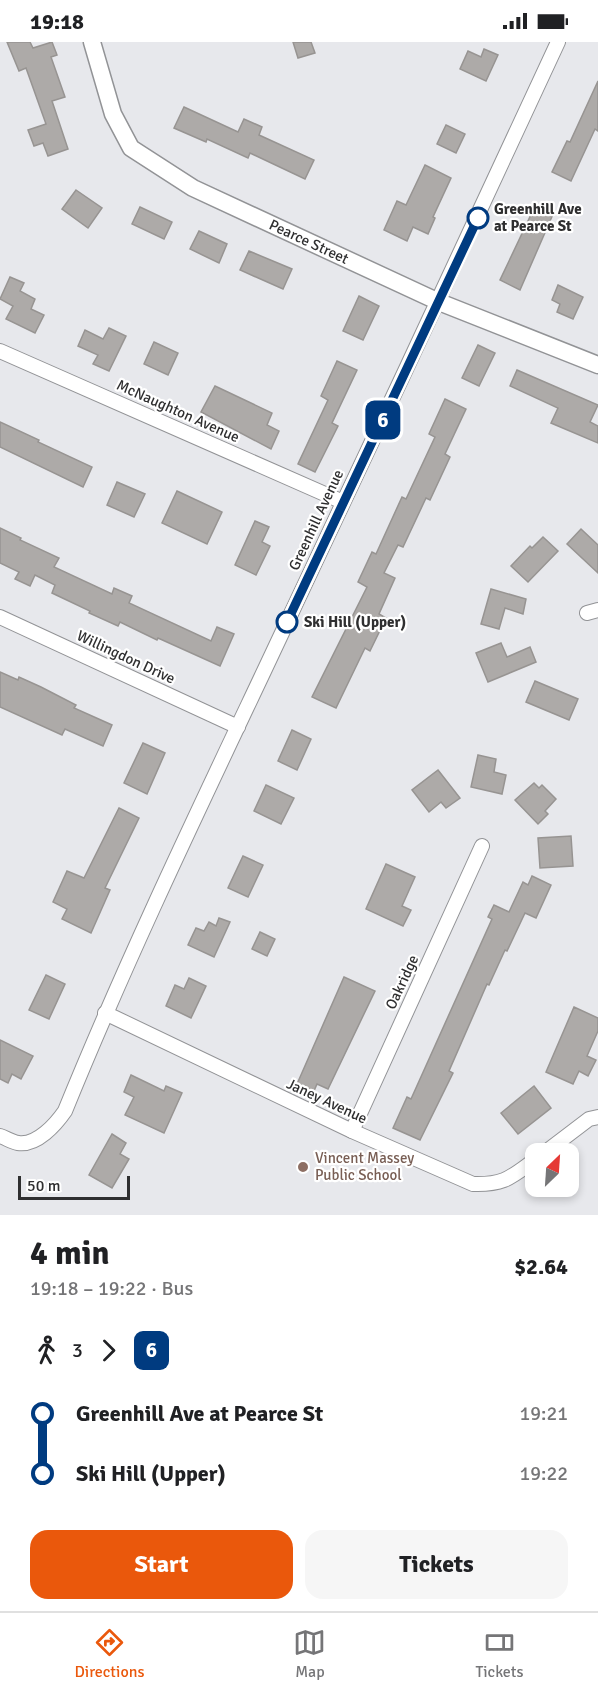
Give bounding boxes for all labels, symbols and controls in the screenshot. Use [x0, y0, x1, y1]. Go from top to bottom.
text: 19:18 [30, 8, 84, 35]
place label: Greenhill Ave at Pearce St [494, 200, 582, 235]
marker: Greenhill Ave at Pearce St [467, 207, 489, 229]
street label: Pearce Street [266, 216, 351, 268]
street label: McNaughton Avenue [114, 376, 242, 446]
line badge: 6 [364, 400, 403, 440]
text: 6 [377, 407, 389, 433]
street label: Greenhill Avenue [285, 467, 347, 573]
marker: Ski Hill (Upper) [276, 611, 298, 633]
place label: Ski Hill (Upper) [304, 613, 406, 631]
street label: Willingdon Drive [74, 626, 178, 688]
street label: Oakridge [382, 952, 422, 1012]
street label: Janey Avenue [284, 1075, 370, 1127]
north arrow [525, 1143, 579, 1197]
map controls [525, 1143, 579, 1197]
place label: Vincent Massey Public School [315, 1149, 414, 1184]
marker: Vincent Massey Public School [296, 1160, 310, 1174]
scale bar [18, 1173, 130, 1200]
text: 50 m [27, 1176, 61, 1196]
text: 4 min [30, 1233, 110, 1274]
text: $2.64 [514, 1253, 568, 1280]
text: 19:18 – 19:22 · Bus [30, 1276, 193, 1301]
icon: walk [30, 1334, 63, 1367]
icon: forward [92, 1334, 125, 1367]
text: 6 [146, 1337, 157, 1363]
text: 3 [72, 1338, 83, 1363]
text: Greenhill Ave at Pearce St [76, 1400, 323, 1427]
text: 19:21 [519, 1401, 568, 1426]
text: Ski Hill (Upper) [76, 1460, 226, 1487]
text: 19:22 [519, 1461, 568, 1486]
button: Start [30, 1530, 293, 1599]
button: Tickets [305, 1530, 568, 1599]
tab: Directions [74, 1626, 144, 1682]
tab: Map [293, 1626, 326, 1682]
tab: Tickets [475, 1626, 523, 1682]

